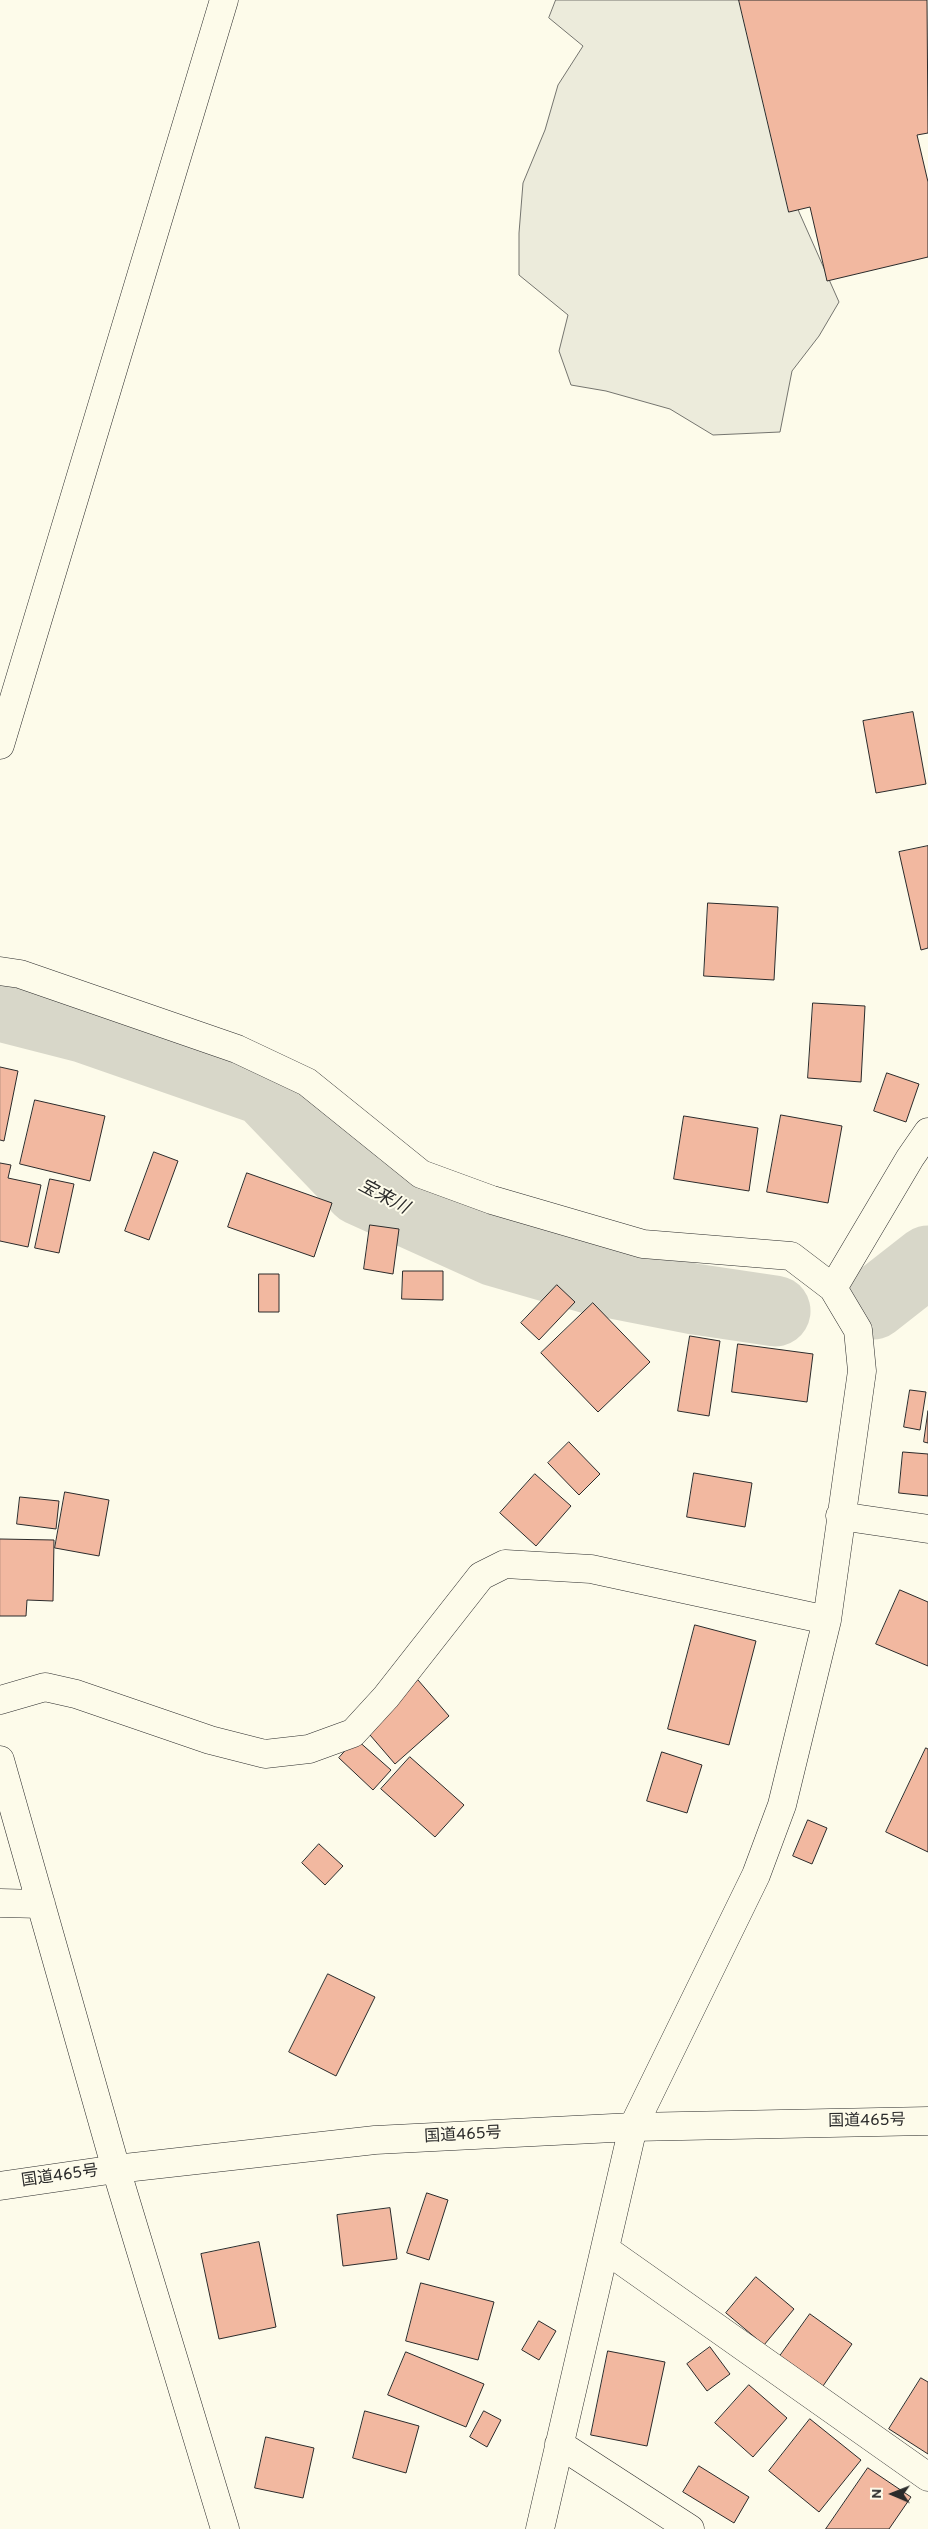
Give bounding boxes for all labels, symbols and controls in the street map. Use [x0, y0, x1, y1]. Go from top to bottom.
water label: 宝来川 [354, 1176, 412, 1220]
street label: 国道465号 [828, 2112, 906, 2132]
street label: 国道465号 [424, 2124, 502, 2148]
street label: 国道465号 [20, 2162, 100, 2192]
north arrow [868, 2469, 918, 2519]
text: N [869, 2489, 886, 2499]

